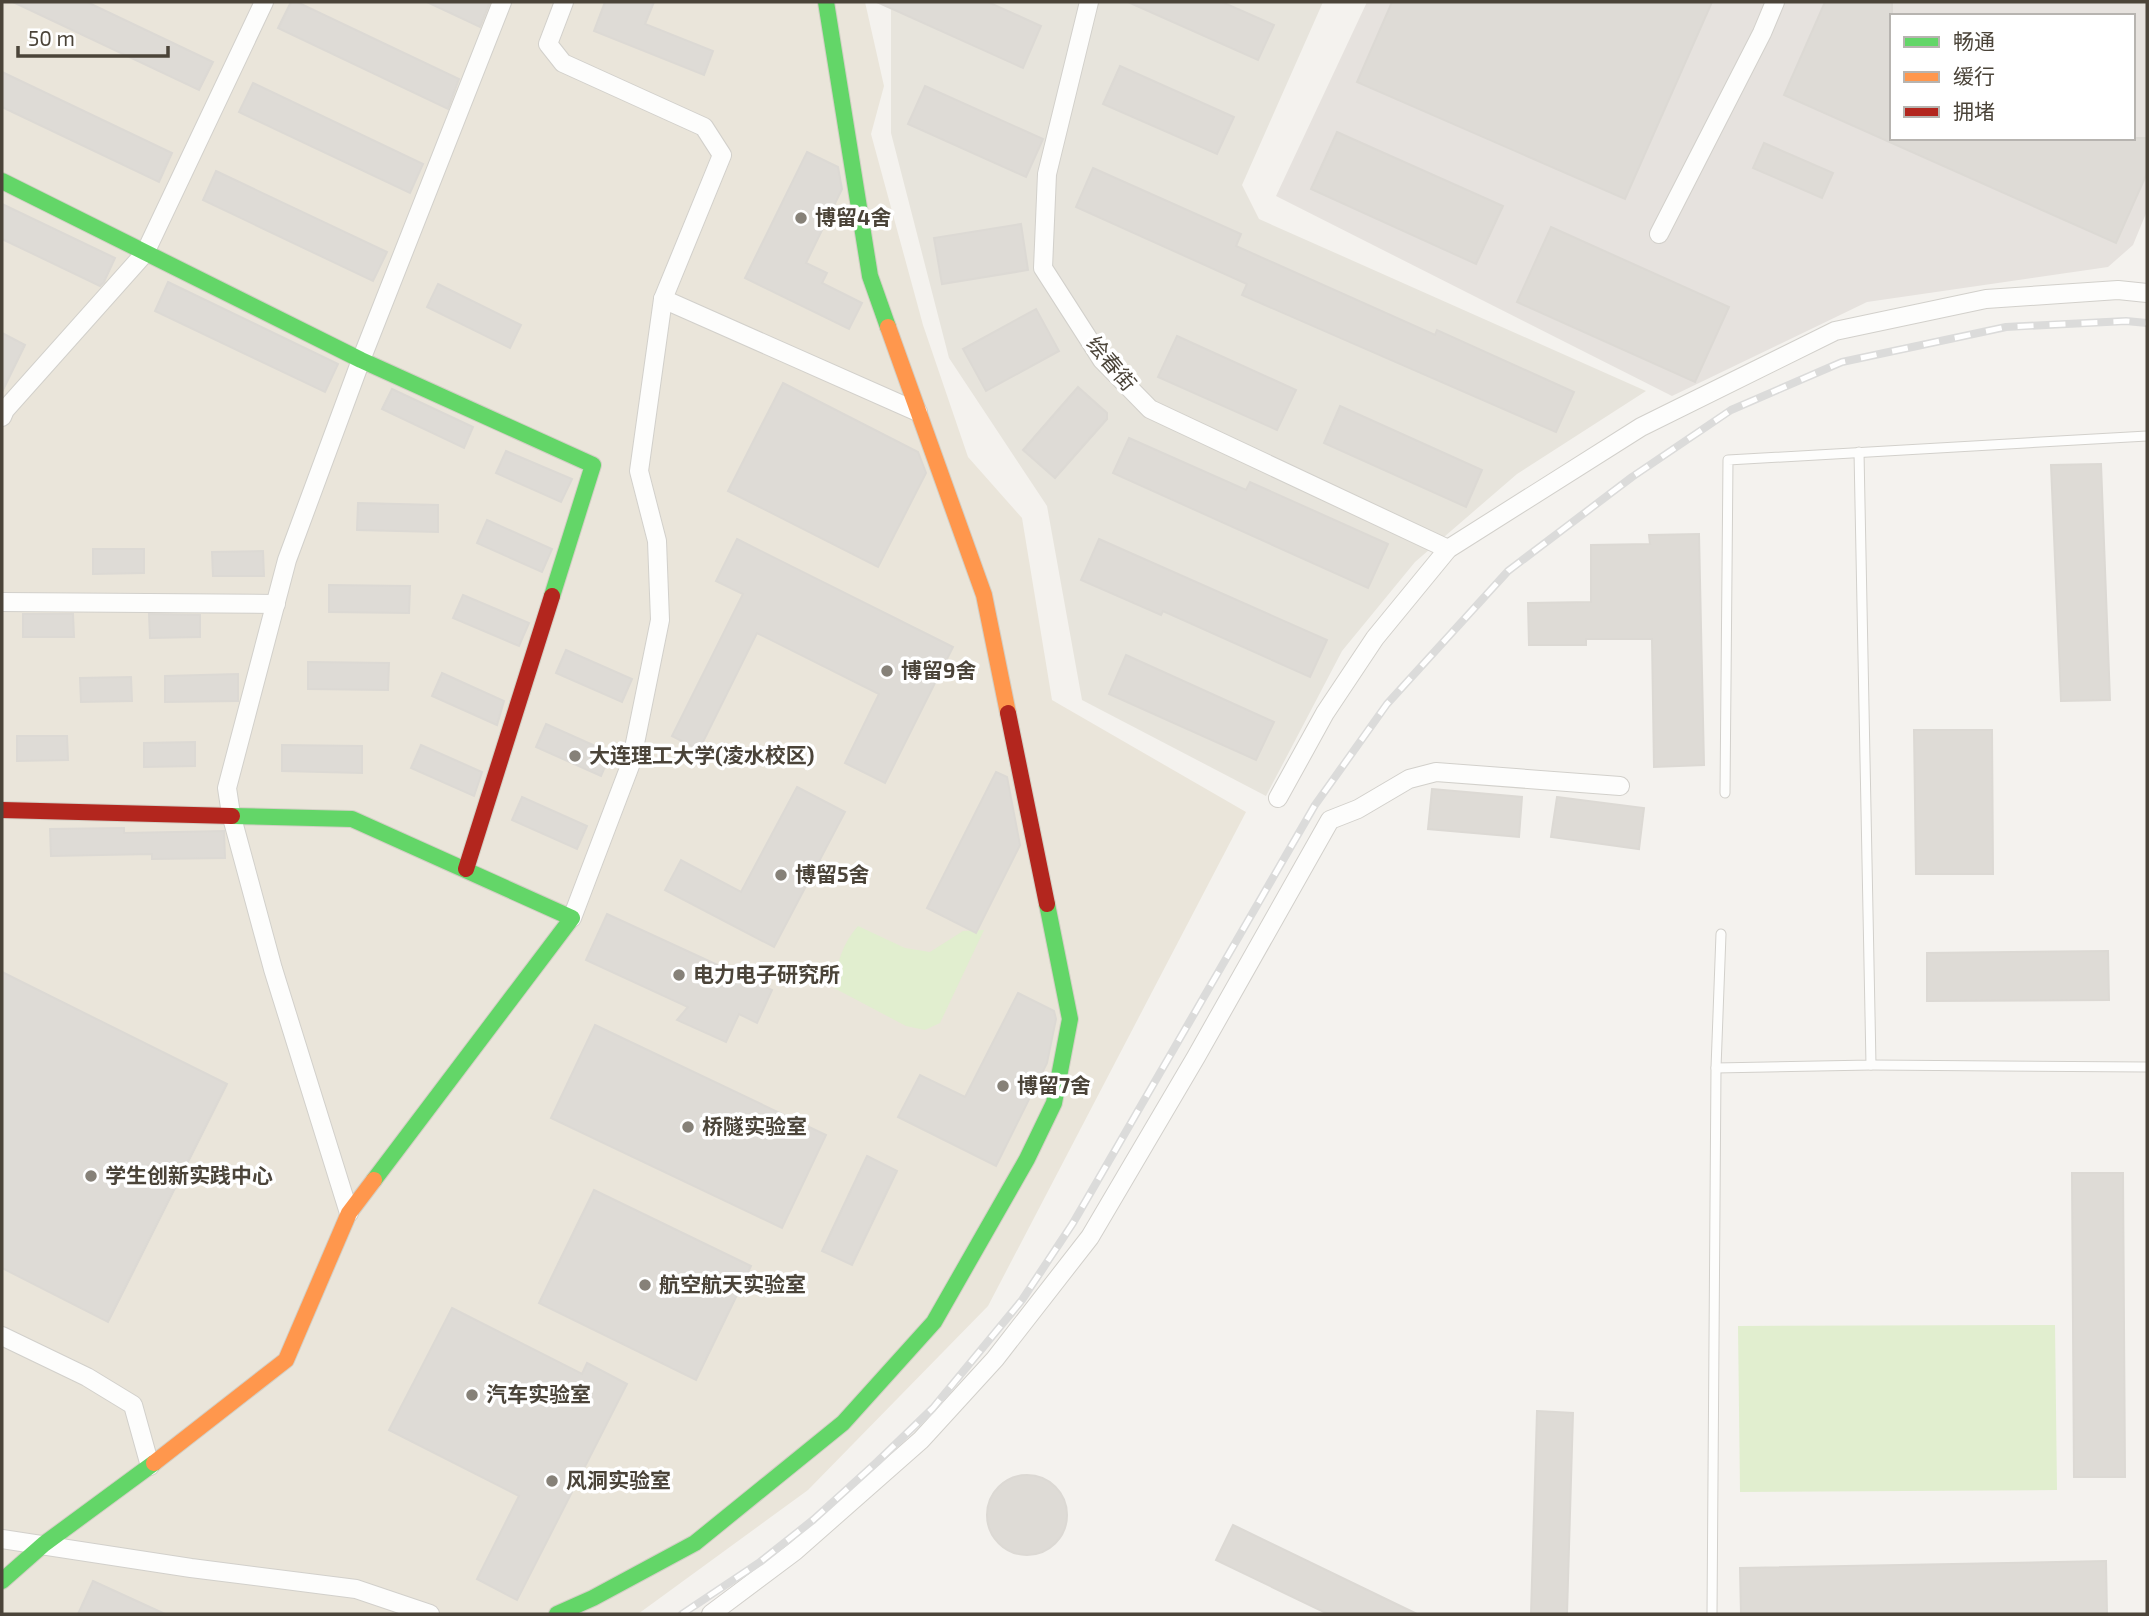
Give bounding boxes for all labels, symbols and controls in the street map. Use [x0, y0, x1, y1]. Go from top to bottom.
scale bar [18, 14, 168, 58]
legend [1890, 14, 2135, 140]
text: 50 m [28, 25, 75, 50]
text: 畅通 [1953, 28, 1995, 53]
text: 缓行 [1953, 63, 1995, 88]
text: 拥堵 [1953, 98, 1995, 123]
place label: 博留4舍 [815, 204, 891, 229]
marker: 博留4舍 [793, 210, 809, 226]
street label: 绘春街 [1082, 331, 1142, 395]
place label: 博留9舍 [901, 657, 976, 682]
marker: 博留9舍 [879, 663, 895, 679]
place label: 大连理工大学(凌水校区) [589, 742, 814, 767]
marker: 大连理工大学(凌水校区) [567, 748, 583, 764]
place label: 博留5舍 [795, 861, 870, 886]
marker: 博留5舍 [773, 867, 789, 883]
place label: 电力电子研究所 [693, 961, 840, 986]
marker: 电力电子研究所 [671, 967, 687, 983]
place label: 博留7舍 [1017, 1072, 1091, 1097]
marker: 博留7舍 [995, 1078, 1011, 1094]
place label: 桥隧实验室 [702, 1113, 807, 1138]
marker: 桥隧实验室 [680, 1119, 696, 1135]
place label: 学生创新实践中心 [105, 1162, 273, 1187]
marker: 学生创新实践中心 [83, 1168, 99, 1184]
place label: 航空航天实验室 [659, 1271, 806, 1296]
marker: 航空航天实验室 [637, 1277, 653, 1293]
place label: 汽车实验室 [486, 1381, 591, 1406]
marker: 汽车实验室 [464, 1387, 480, 1403]
place label: 风洞实验室 [566, 1467, 671, 1492]
marker: 风洞实验室 [544, 1473, 560, 1489]

